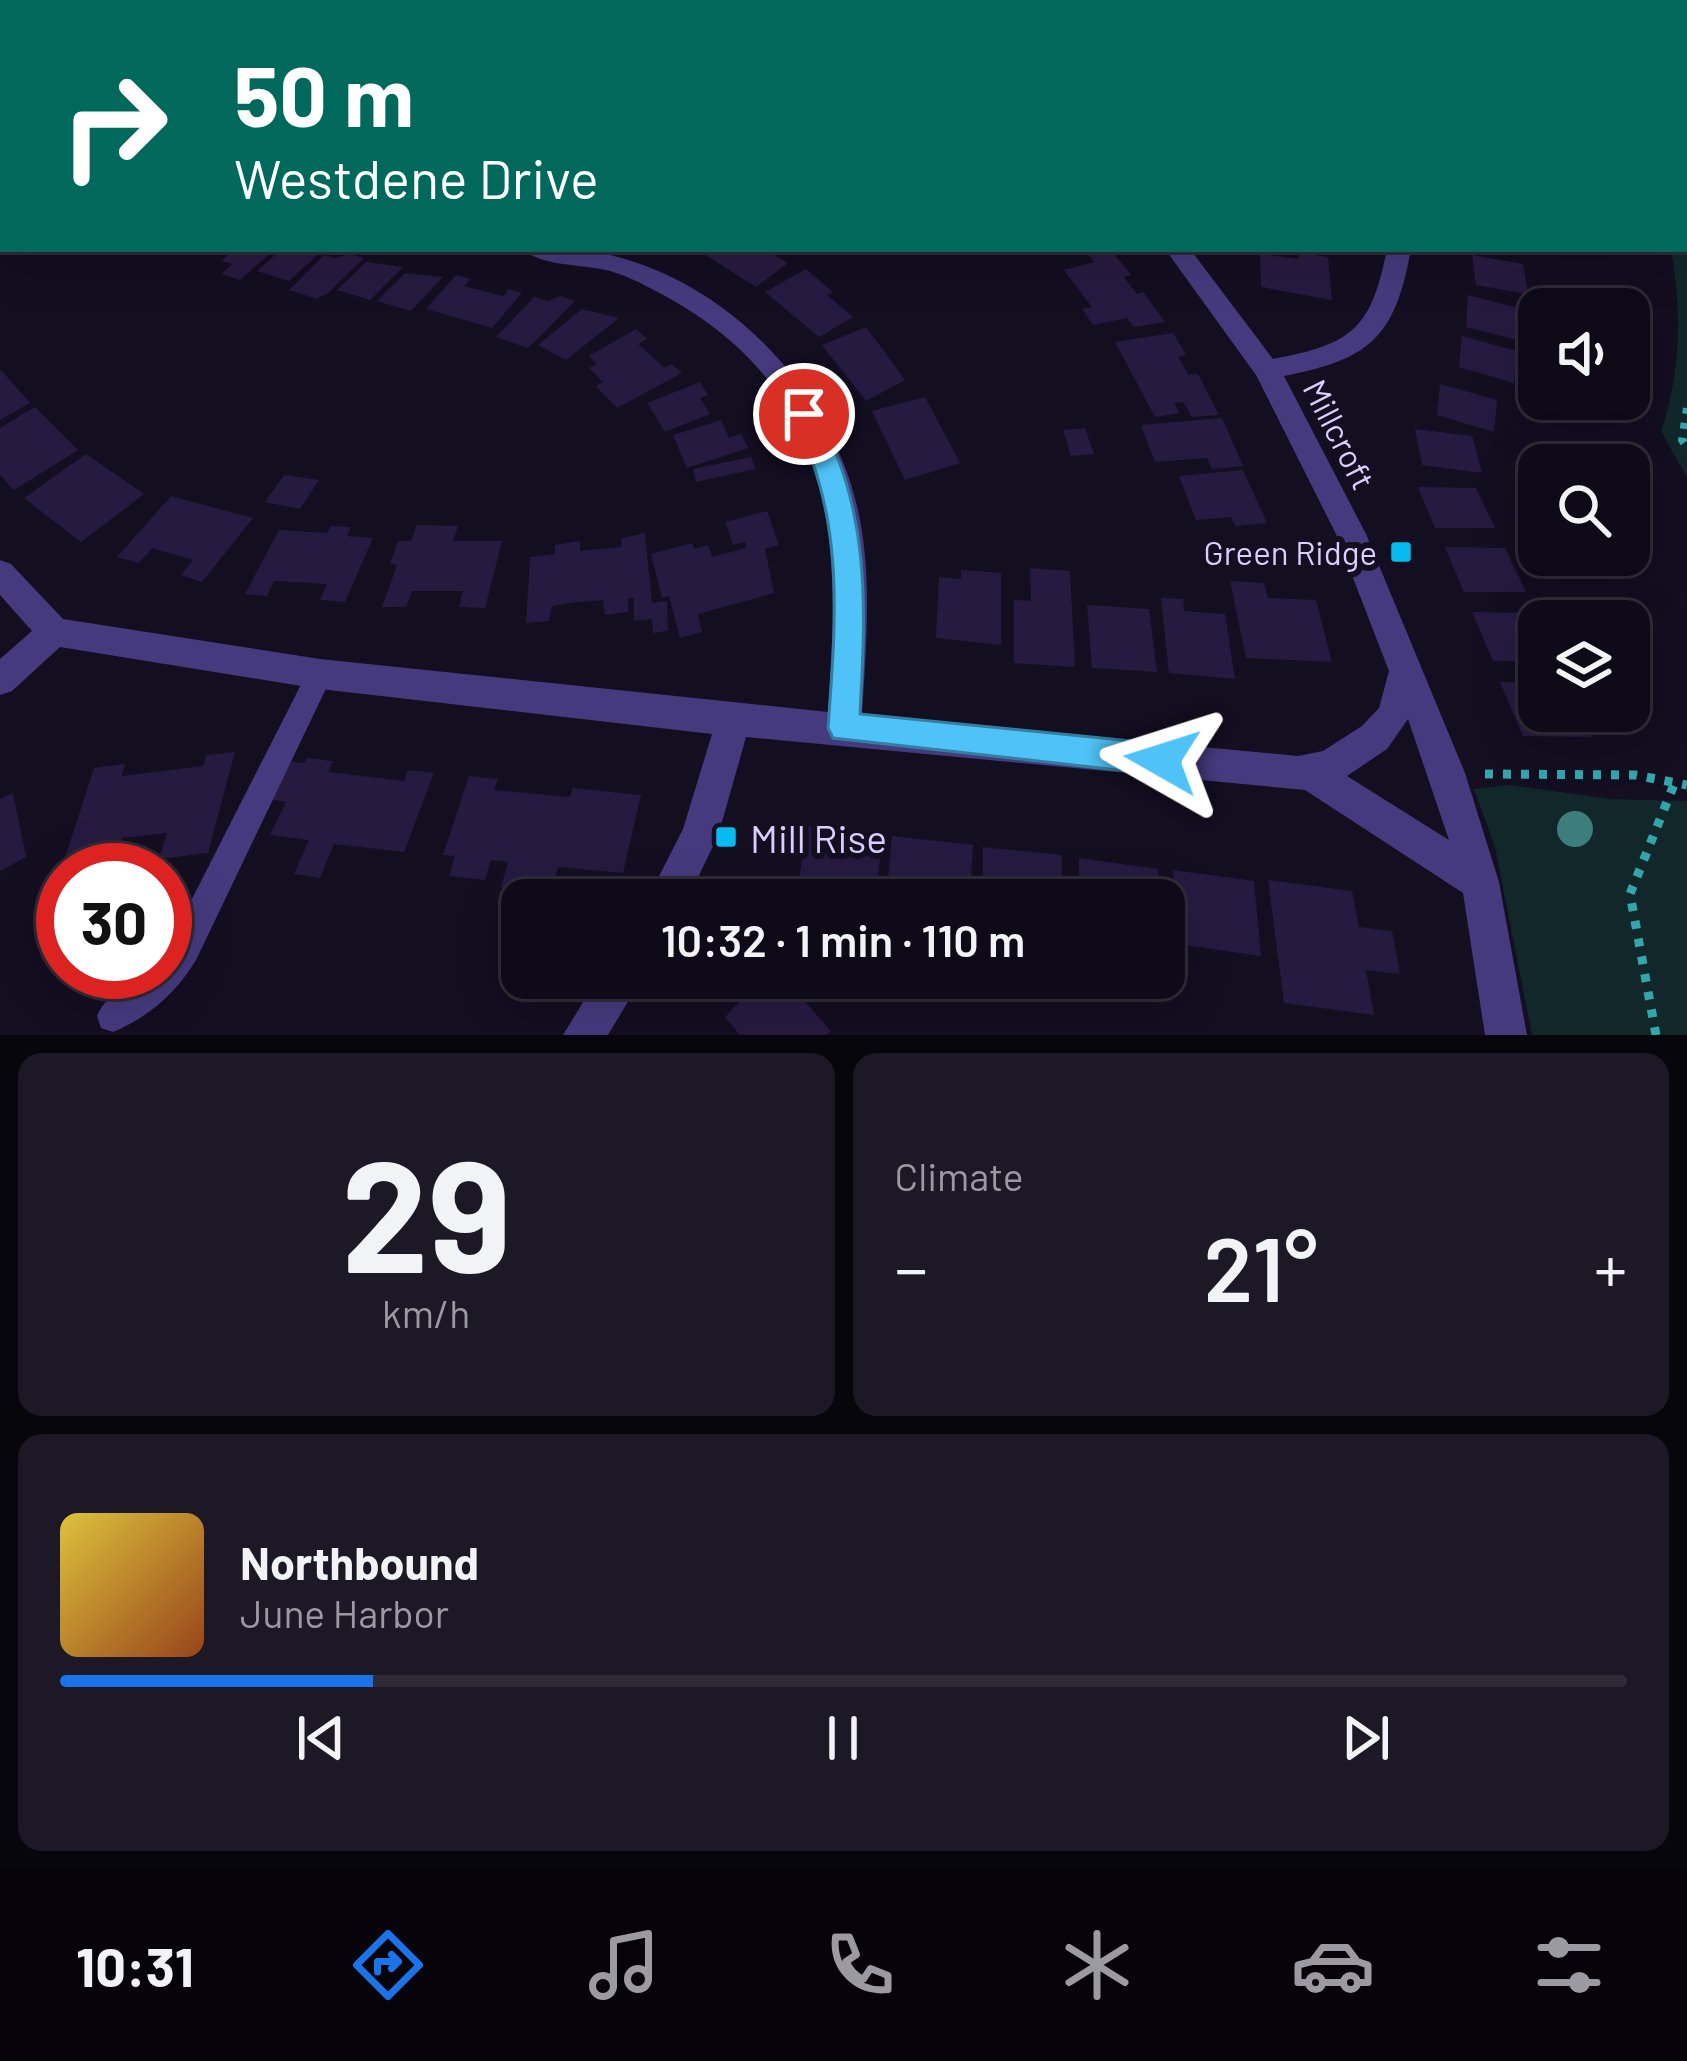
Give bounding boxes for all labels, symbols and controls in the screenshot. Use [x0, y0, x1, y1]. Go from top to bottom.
text: 50 m [234, 43, 414, 144]
icon: right [36, 48, 192, 204]
text: Westdene Drive [234, 145, 599, 210]
map controls [1518, 288, 1650, 732]
button: sound [1518, 288, 1650, 420]
pin [753, 363, 855, 465]
street label: Millcroft [1295, 372, 1385, 496]
icon: arrive [771, 381, 837, 447]
button: search [1518, 444, 1650, 576]
place label: Green Ridge [1203, 532, 1377, 572]
marker: Green Ridge [1388, 539, 1414, 565]
button: layers [1518, 600, 1650, 732]
position arrow [1099, 697, 1225, 823]
place label: Mill Rise [750, 814, 887, 861]
marker: Mill Rise [713, 824, 739, 850]
speed limit sign: 30 [36, 843, 192, 999]
text: 10:32 · 1 min · 110 m [661, 912, 1025, 966]
text: 29 [341, 1117, 511, 1304]
text: Climate [895, 1152, 1024, 1199]
text: 21° [1203, 1212, 1318, 1320]
text: − [895, 1227, 928, 1306]
text: + [1594, 1227, 1627, 1306]
text: km/h [382, 1289, 470, 1336]
text: Northbound [240, 1535, 479, 1589]
text: June Harbor [240, 1589, 449, 1636]
icon: previous [288, 1705, 354, 1771]
icon: pause [810, 1705, 876, 1771]
icon: next [1333, 1705, 1399, 1771]
icon: directions [346, 1923, 430, 2007]
icon: music [582, 1923, 666, 2007]
icon: phone [818, 1923, 902, 2007]
icon: climate [1055, 1923, 1139, 2007]
icon: car [1291, 1923, 1375, 2007]
icon: filters [1527, 1923, 1611, 2007]
text: 10:31 [76, 1933, 194, 1998]

